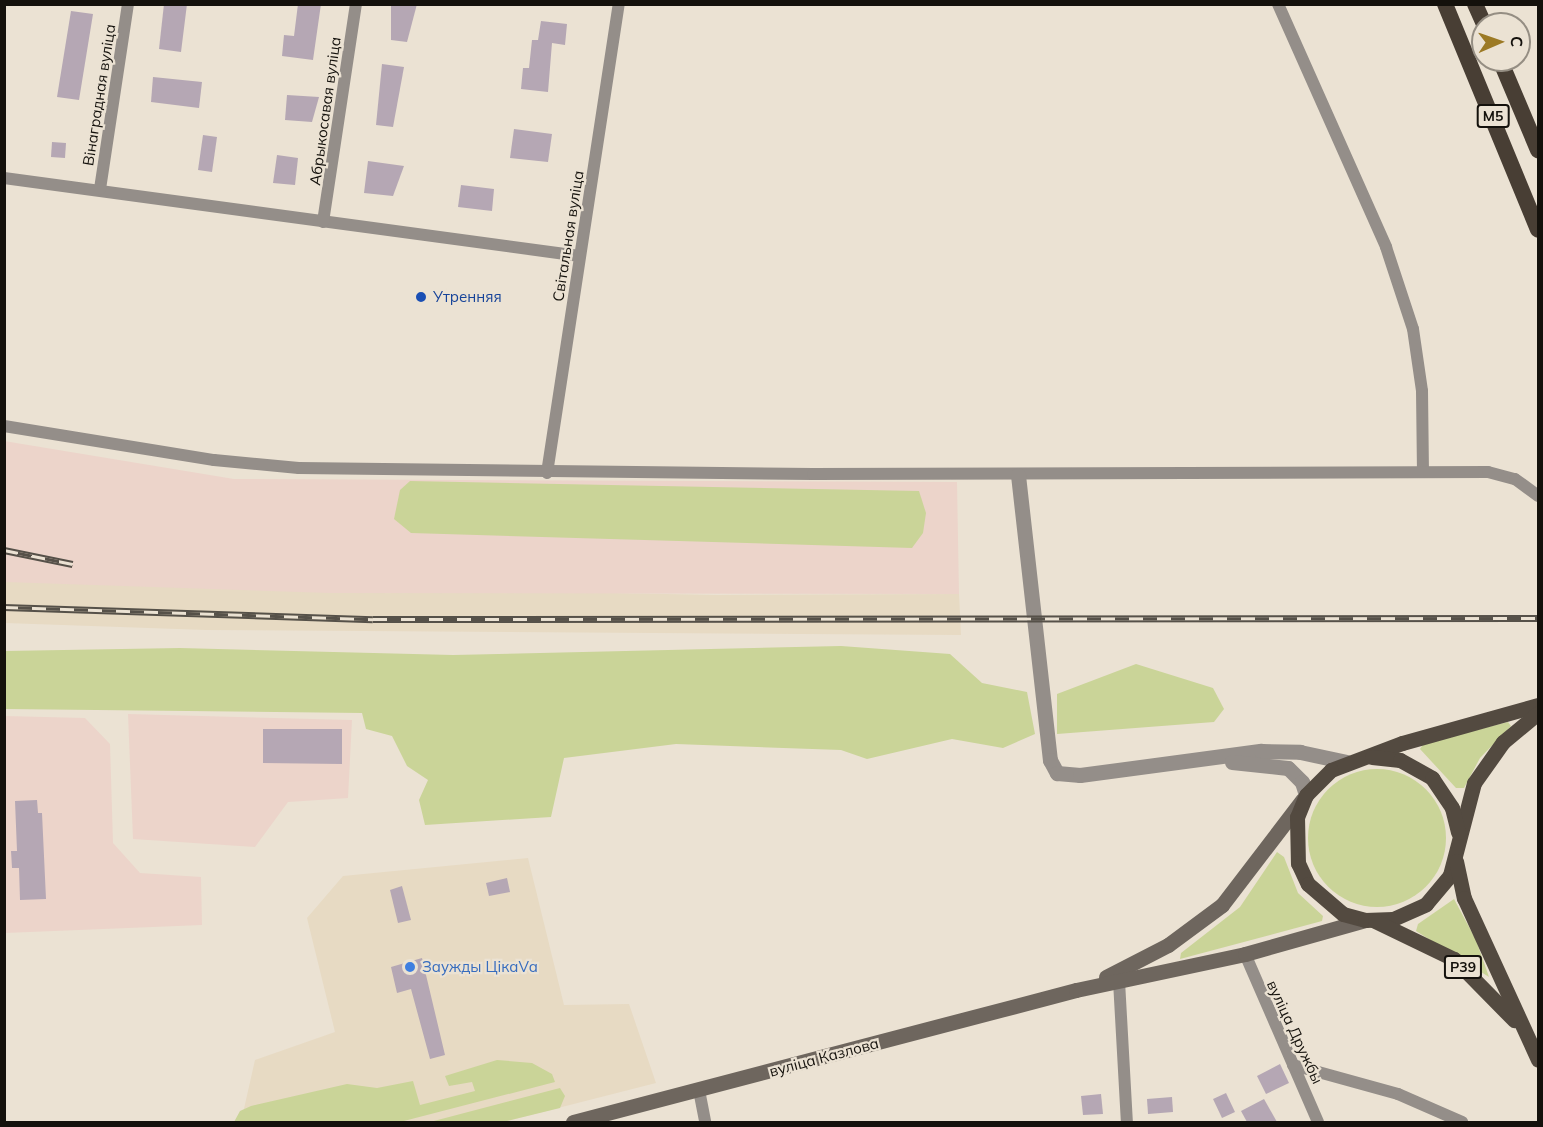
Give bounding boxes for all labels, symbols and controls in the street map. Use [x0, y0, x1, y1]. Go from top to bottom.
north arrow [1471, 12, 1531, 72]
street label: Вінаградная вуліца [79, 23, 119, 167]
street label: Абрыкосавая вуліца [306, 36, 344, 186]
text: С [1507, 36, 1527, 47]
road number: М5 [1476, 105, 1510, 127]
street label: Світальная вуліца [549, 169, 587, 303]
place label: Утренняя [433, 288, 502, 306]
marker: Утренняя [414, 290, 428, 304]
road number: Р39 [1444, 956, 1482, 978]
place label: Заужды ЦікаVа [422, 958, 538, 976]
marker: Заужды ЦікаVа [403, 960, 417, 974]
street label: вуліца Дружбы [1263, 977, 1327, 1087]
street label: вуліца Казлова [767, 1034, 881, 1080]

